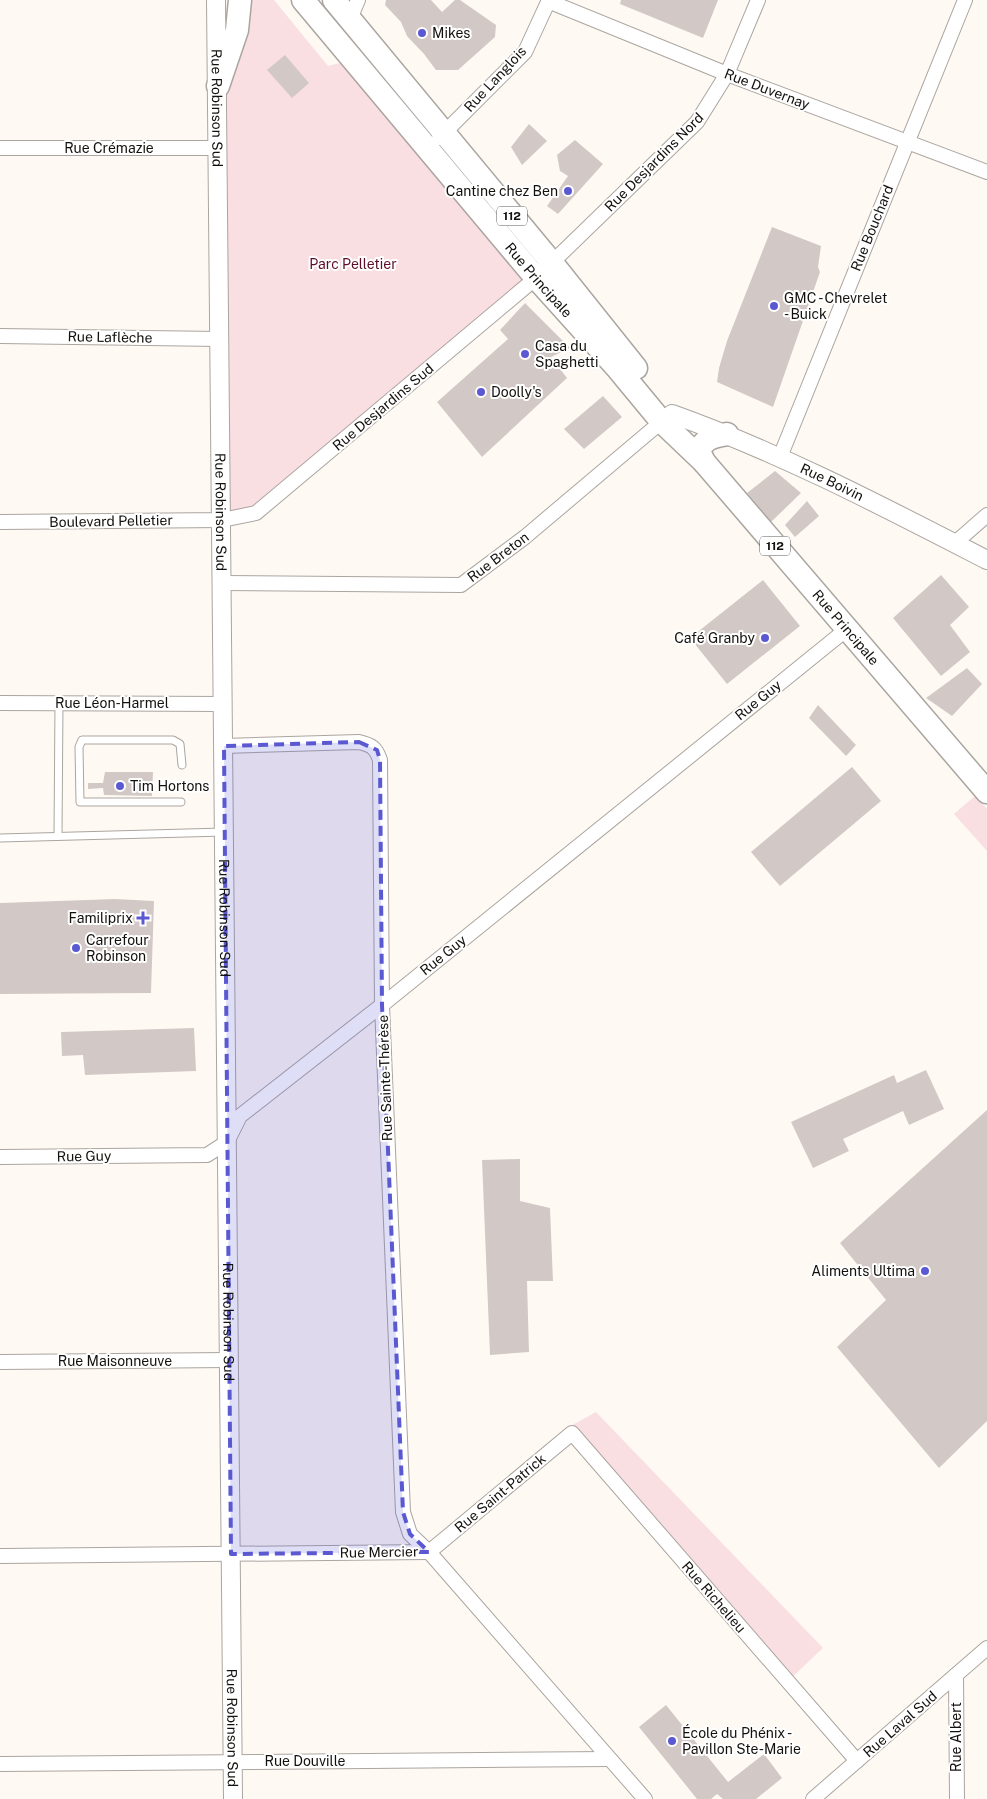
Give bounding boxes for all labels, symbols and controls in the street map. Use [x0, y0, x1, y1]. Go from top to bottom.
place label: Mikes [432, 25, 470, 41]
marker: Mikes [416, 27, 428, 39]
street label: Rue Langlois [461, 43, 529, 115]
street label: Rue Robinson Sud [208, 49, 226, 167]
street label: Rue Duvernay [722, 65, 812, 113]
street label: Rue Desjardins Nord [601, 109, 707, 215]
street label: Rue Crémazie [64, 140, 154, 156]
place label: Cantine chez Ben [446, 183, 558, 199]
street label: Rue Bouchard [847, 183, 897, 273]
marker: Cantine chez Ben [562, 185, 574, 197]
road number: 112 [497, 207, 527, 226]
street label: Rue Principale [502, 239, 576, 321]
park label: Parc Pelletier [309, 256, 397, 272]
place label: GMC - Chevrelet - Buick [784, 290, 887, 322]
marker: GMC - Chevrelet - Buick [768, 300, 780, 312]
street label: Rue Laflèche [67, 328, 153, 346]
place label: Casa du Spaghetti [535, 338, 598, 370]
marker: Casa du Spaghetti [519, 348, 531, 360]
street label: Rue Desjardins Sud [329, 360, 437, 454]
place label: Doolly's [491, 384, 542, 400]
marker: Doolly's [475, 386, 487, 398]
street label: Rue Robinson Sud [212, 453, 229, 571]
street label: Rue Boivin [798, 460, 866, 504]
street label: Boulevard Pelletier [49, 512, 173, 530]
street label: Rue Breton [464, 529, 532, 585]
road number: 112 [760, 536, 790, 556]
street label: Rue Principale [809, 587, 882, 668]
place label: Café Granby [674, 630, 756, 646]
marker: Café Granby [759, 632, 771, 644]
street label: Rue Guy [732, 676, 785, 723]
street label: Rue Léon-Harmel [55, 695, 169, 711]
place label: Tim Hortons [130, 778, 209, 794]
marker: Tim Hortons [114, 780, 126, 792]
street label: Rue Robinson Sud [216, 859, 233, 977]
place label: Familiprix [69, 910, 133, 926]
marker: Familiprix [137, 912, 149, 924]
street label: Rue Guy [417, 931, 470, 978]
place label: Carrefour Robinson [86, 932, 149, 964]
marker: Carrefour Robinson [70, 942, 82, 954]
street label: Rue Sainte-Thérèse [375, 1014, 395, 1141]
street label: Rue Guy [57, 1148, 112, 1164]
street label: Rue Robinson Sud [220, 1263, 237, 1381]
place label: Aliments Ultima [811, 1263, 915, 1279]
marker: Aliments Ultima [919, 1265, 931, 1277]
street label: Rue Maisonneuve [58, 1353, 172, 1369]
street label: Rue Saint-Patrick [451, 1450, 549, 1536]
street label: Rue Mercier [340, 1543, 418, 1561]
street label: Rue Richelieu [679, 1558, 749, 1636]
street label: Rue Robinson Sud [224, 1669, 241, 1787]
street label: Rue Laval Sud [860, 1688, 940, 1760]
street label: Rue Albert [948, 1702, 964, 1772]
place label: École du Phénix - Pavillon Ste-Marie [682, 1724, 801, 1757]
marker: École du Phénix - Pavillon Ste-Marie [666, 1735, 678, 1747]
street label: Rue Douville [265, 1753, 346, 1769]

